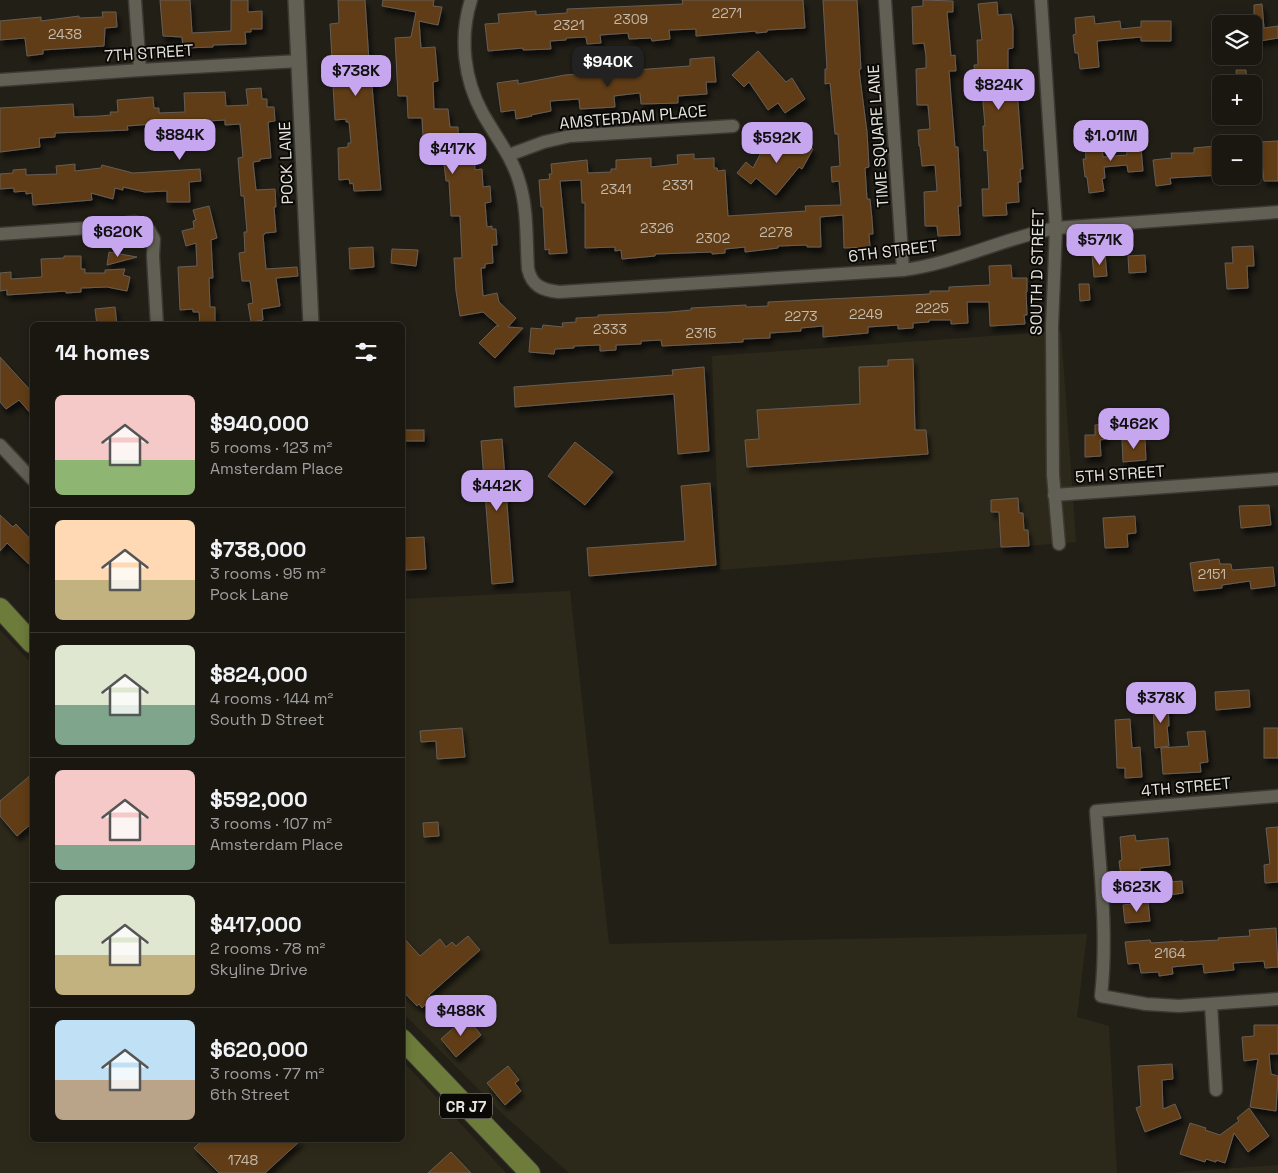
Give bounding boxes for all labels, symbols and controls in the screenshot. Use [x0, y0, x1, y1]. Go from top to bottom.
house number: 2271 [712, 4, 742, 22]
house number: 2309 [614, 10, 648, 28]
map controls [1212, 15, 1262, 185]
button: layers [1212, 15, 1262, 65]
house number: 2321 [553, 16, 585, 34]
house number: 2438 [48, 25, 82, 43]
street label: 7TH STREET [104, 39, 194, 67]
pin: $940K [573, 46, 643, 88]
text: $940K [583, 51, 633, 72]
pin: $738K [321, 54, 391, 97]
text: $738K [332, 60, 380, 81]
street label: TIME SQUARE LANE [863, 64, 893, 208]
pin: $824K [964, 68, 1034, 111]
text: $824K [975, 74, 1023, 95]
button: + [1212, 75, 1262, 125]
street label: AMSTERDAM PLACE [558, 100, 708, 134]
pin: $884K [145, 119, 215, 161]
pin: $1.01M [1070, 120, 1152, 162]
street label: POCK LANE [274, 121, 298, 205]
pin: $592K [742, 121, 812, 164]
text: $884K [155, 124, 205, 145]
text: $1.01M [1084, 125, 1138, 146]
text: $592K [753, 127, 801, 148]
pin: $417K [418, 132, 488, 175]
button: − [1212, 135, 1262, 185]
text: $417K [430, 138, 476, 159]
house number: 2331 [663, 176, 693, 194]
house number: 2341 [600, 180, 632, 198]
street label: SOUTH D STREET [1025, 209, 1049, 335]
pin: $620K [83, 216, 153, 258]
house number: 2326 [640, 219, 674, 237]
text: $620K [93, 221, 143, 242]
house number: 2278 [759, 223, 793, 241]
pin: $571K [1065, 224, 1135, 266]
house number: 2302 [696, 229, 730, 247]
text: $571K [1077, 229, 1123, 250]
street label: 6TH STREET [847, 235, 939, 267]
house number: 2225 [915, 299, 949, 317]
house number: 2249 [849, 305, 883, 323]
house number: 2273 [784, 307, 818, 325]
house number: 2333 [593, 320, 627, 338]
house number: 2315 [686, 324, 716, 342]
icon: filters [352, 338, 380, 366]
text: 14 homes [55, 339, 150, 366]
pin: $462K [1099, 408, 1169, 450]
text: $940,000 [210, 410, 309, 437]
text: $462K [1109, 413, 1159, 434]
icon: home [95, 415, 155, 475]
text: 5 rooms · 123 m² [210, 437, 332, 458]
text: Amsterdam Place [210, 458, 343, 479]
street label: 5TH STREET [1074, 460, 1166, 488]
pin: $442K [462, 470, 532, 512]
text: $442K [472, 475, 522, 496]
text: $738,000 [210, 536, 306, 563]
icon: home [95, 540, 155, 600]
text: 3 rooms · 95 m² [210, 563, 326, 584]
house number: 2151 [1198, 565, 1226, 583]
text: Pock Lane [210, 584, 289, 605]
text: $824,000 [210, 661, 308, 688]
icon: home [95, 665, 155, 725]
pin: $378K [1126, 682, 1196, 724]
text: $378K [1137, 687, 1185, 708]
text: 4 rooms · 144 m² [210, 688, 333, 709]
text: South D Street [210, 709, 324, 730]
street label: 4TH STREET [1140, 773, 1232, 801]
text: $592,000 [210, 786, 308, 813]
icon: home [95, 790, 155, 850]
text: 3 rooms · 107 m² [210, 813, 332, 834]
text: Amsterdam Place [210, 834, 343, 855]
pin: $623K [1102, 870, 1172, 913]
text: $623K [1113, 876, 1161, 897]
text: $417,000 [210, 911, 302, 938]
icon: home [95, 915, 155, 975]
text: 2 rooms · 78 m² [210, 938, 325, 959]
house number: 2164 [1154, 944, 1186, 962]
text: Skyline Drive [210, 959, 308, 980]
pin: $488K [426, 994, 496, 1037]
text: $488K [436, 1000, 486, 1021]
text: $620,000 [210, 1036, 308, 1063]
icon: home [95, 1040, 155, 1100]
text: 3 rooms · 77 m² [210, 1063, 324, 1084]
text: 6th Street [210, 1084, 290, 1105]
road number: CR J7 [440, 1094, 492, 1118]
house number: 1748 [228, 1151, 258, 1169]

